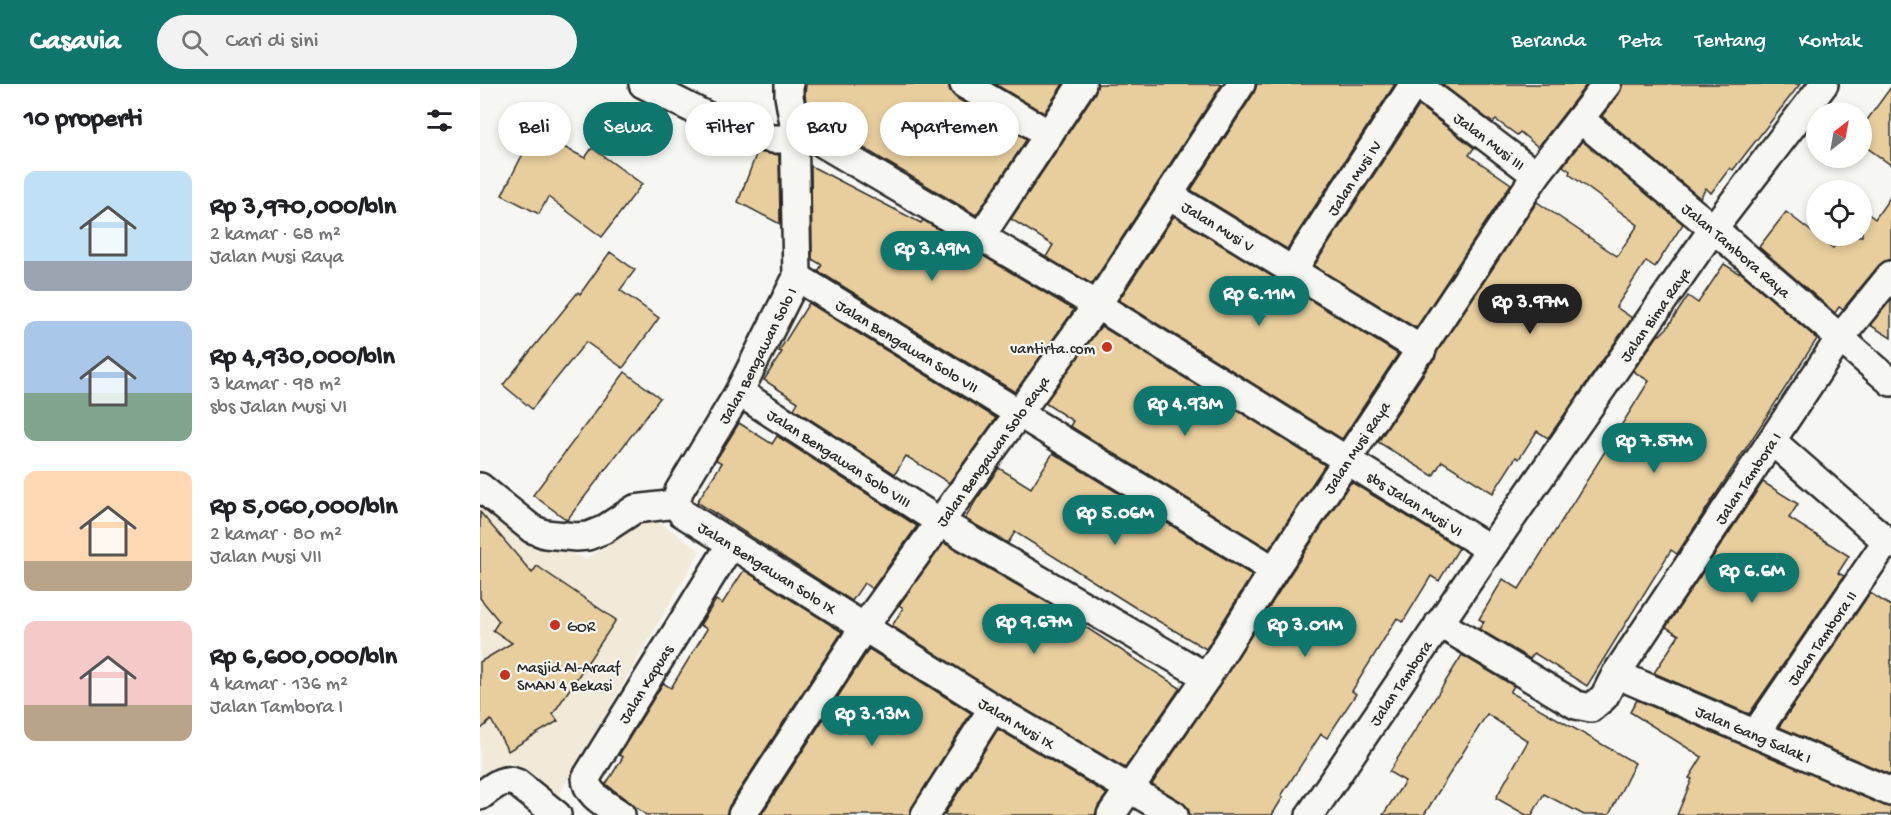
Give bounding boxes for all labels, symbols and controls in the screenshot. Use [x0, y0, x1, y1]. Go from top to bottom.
search box [157, 15, 577, 69]
text: Casavia [30, 26, 121, 59]
icon: search [178, 26, 211, 59]
text: Cari di sini [226, 29, 318, 55]
text: Beranda [1512, 30, 1586, 55]
text: Peta [1619, 30, 1662, 55]
text: Tentang [1695, 30, 1766, 55]
text: Kontak [1799, 30, 1861, 55]
chip: Beli [498, 102, 571, 156]
chip: Sewa [583, 102, 673, 156]
chip: Filter [685, 102, 774, 156]
chip: Baru [786, 102, 868, 156]
chip: Apartemen [880, 102, 1019, 156]
north arrow [1806, 102, 1872, 168]
map controls [1806, 102, 1872, 246]
icon: filters [423, 104, 456, 137]
text: 10 properti [24, 105, 143, 136]
street label: Jalan Musi III [1449, 110, 1527, 176]
street label: Jalan Musi IV [1325, 138, 1388, 220]
button: locate [1806, 180, 1872, 246]
text: Rp 3,970,000/bln [210, 193, 396, 224]
icon: home [72, 195, 144, 267]
street label: Jalan Musi V [1177, 199, 1257, 258]
street label: Jalan Tambora Raya [1676, 201, 1794, 304]
text: 2 kamar · 68 m² [210, 224, 341, 247]
pin: Rp 3.49M [870, 231, 994, 282]
text: Rp 3.49M [894, 239, 970, 262]
text: Jalan Musi Raya [210, 247, 344, 270]
street label: Jalan Bima Raya [1617, 264, 1697, 367]
pin: Rp 6.11M [1197, 276, 1321, 327]
text: Rp 6.11M [1223, 284, 1295, 307]
pin: Rp 3.97M [1468, 284, 1592, 335]
street label: Jalan Bengawan Solo I [716, 285, 803, 428]
text: Rp 3.97M [1492, 292, 1568, 315]
street label: Jalan Bengawan Solo VII [831, 297, 981, 399]
marker: vantirta.com [1100, 340, 1114, 354]
place label: vantirta.com [1010, 341, 1096, 360]
text: Rp 4,930,000/bln [210, 343, 395, 374]
icon: home [72, 345, 144, 417]
street label: Jalan Bengawan Solo Raya [934, 373, 1056, 532]
text: 3 kamar · 98 m² [210, 374, 341, 397]
pin: Rp 4.93M [1123, 386, 1247, 437]
text: Rp 4.93M [1147, 394, 1223, 417]
text: sbs Jalan Musi VI [210, 397, 347, 420]
street label: Jalan Musi Raya [1321, 398, 1397, 499]
street label: Jalan Bengawan Solo VIII [762, 407, 913, 514]
pin: Rp 7.57M [1592, 423, 1716, 474]
street label: Jalan Tambora I [1712, 430, 1787, 529]
text: Rp 7.57M [1616, 431, 1692, 454]
street label: sbs Jalan Musi VI [1362, 469, 1465, 543]
text: Rp 5,060,000/bln [210, 493, 398, 524]
icon: home [72, 495, 144, 567]
pin: Rp 5.06M [1053, 495, 1177, 546]
text: Rp 5.06M [1076, 503, 1154, 526]
street label: Jalan Bengawan Solo IX [693, 519, 839, 620]
text: 2 kamar · 80 m² [210, 524, 342, 547]
text: Jalan Musi VII [210, 547, 322, 570]
pin: Rp 6.6M [1697, 553, 1807, 604]
text: Rp 6.6M [1719, 561, 1785, 584]
street label: Jalan Tambora II [1785, 588, 1863, 690]
pin: Rp 9.67M [972, 604, 1096, 655]
pin: Rp 3.01M [1243, 607, 1367, 658]
text: Rp 9.67M [996, 612, 1072, 635]
text: Rp 3.01M [1267, 615, 1343, 638]
marker: GOR [548, 618, 562, 632]
place label: GOR [567, 619, 596, 638]
street label: Jalan Tambora [1367, 637, 1439, 731]
street label: Jalan Kapuas [616, 642, 680, 728]
text: Rp 6,600,000/bln [210, 643, 397, 674]
icon: home [72, 645, 144, 717]
place label: Masjid Al-Araaf SMAN 4 Bekasi [517, 660, 621, 697]
marker: Masjid Al-Araaf SMAN 4 Bekasi [498, 668, 512, 682]
text: 4 kamar · 136 m² [210, 674, 348, 697]
street label: Jalan Musi IX [974, 695, 1057, 755]
pin: Rp 3.13M [810, 696, 934, 747]
text: Jalan Tambora I [210, 697, 343, 720]
street label: Jalan Gang Salak I [1692, 703, 1813, 770]
text: Rp 3.13M [835, 704, 909, 727]

